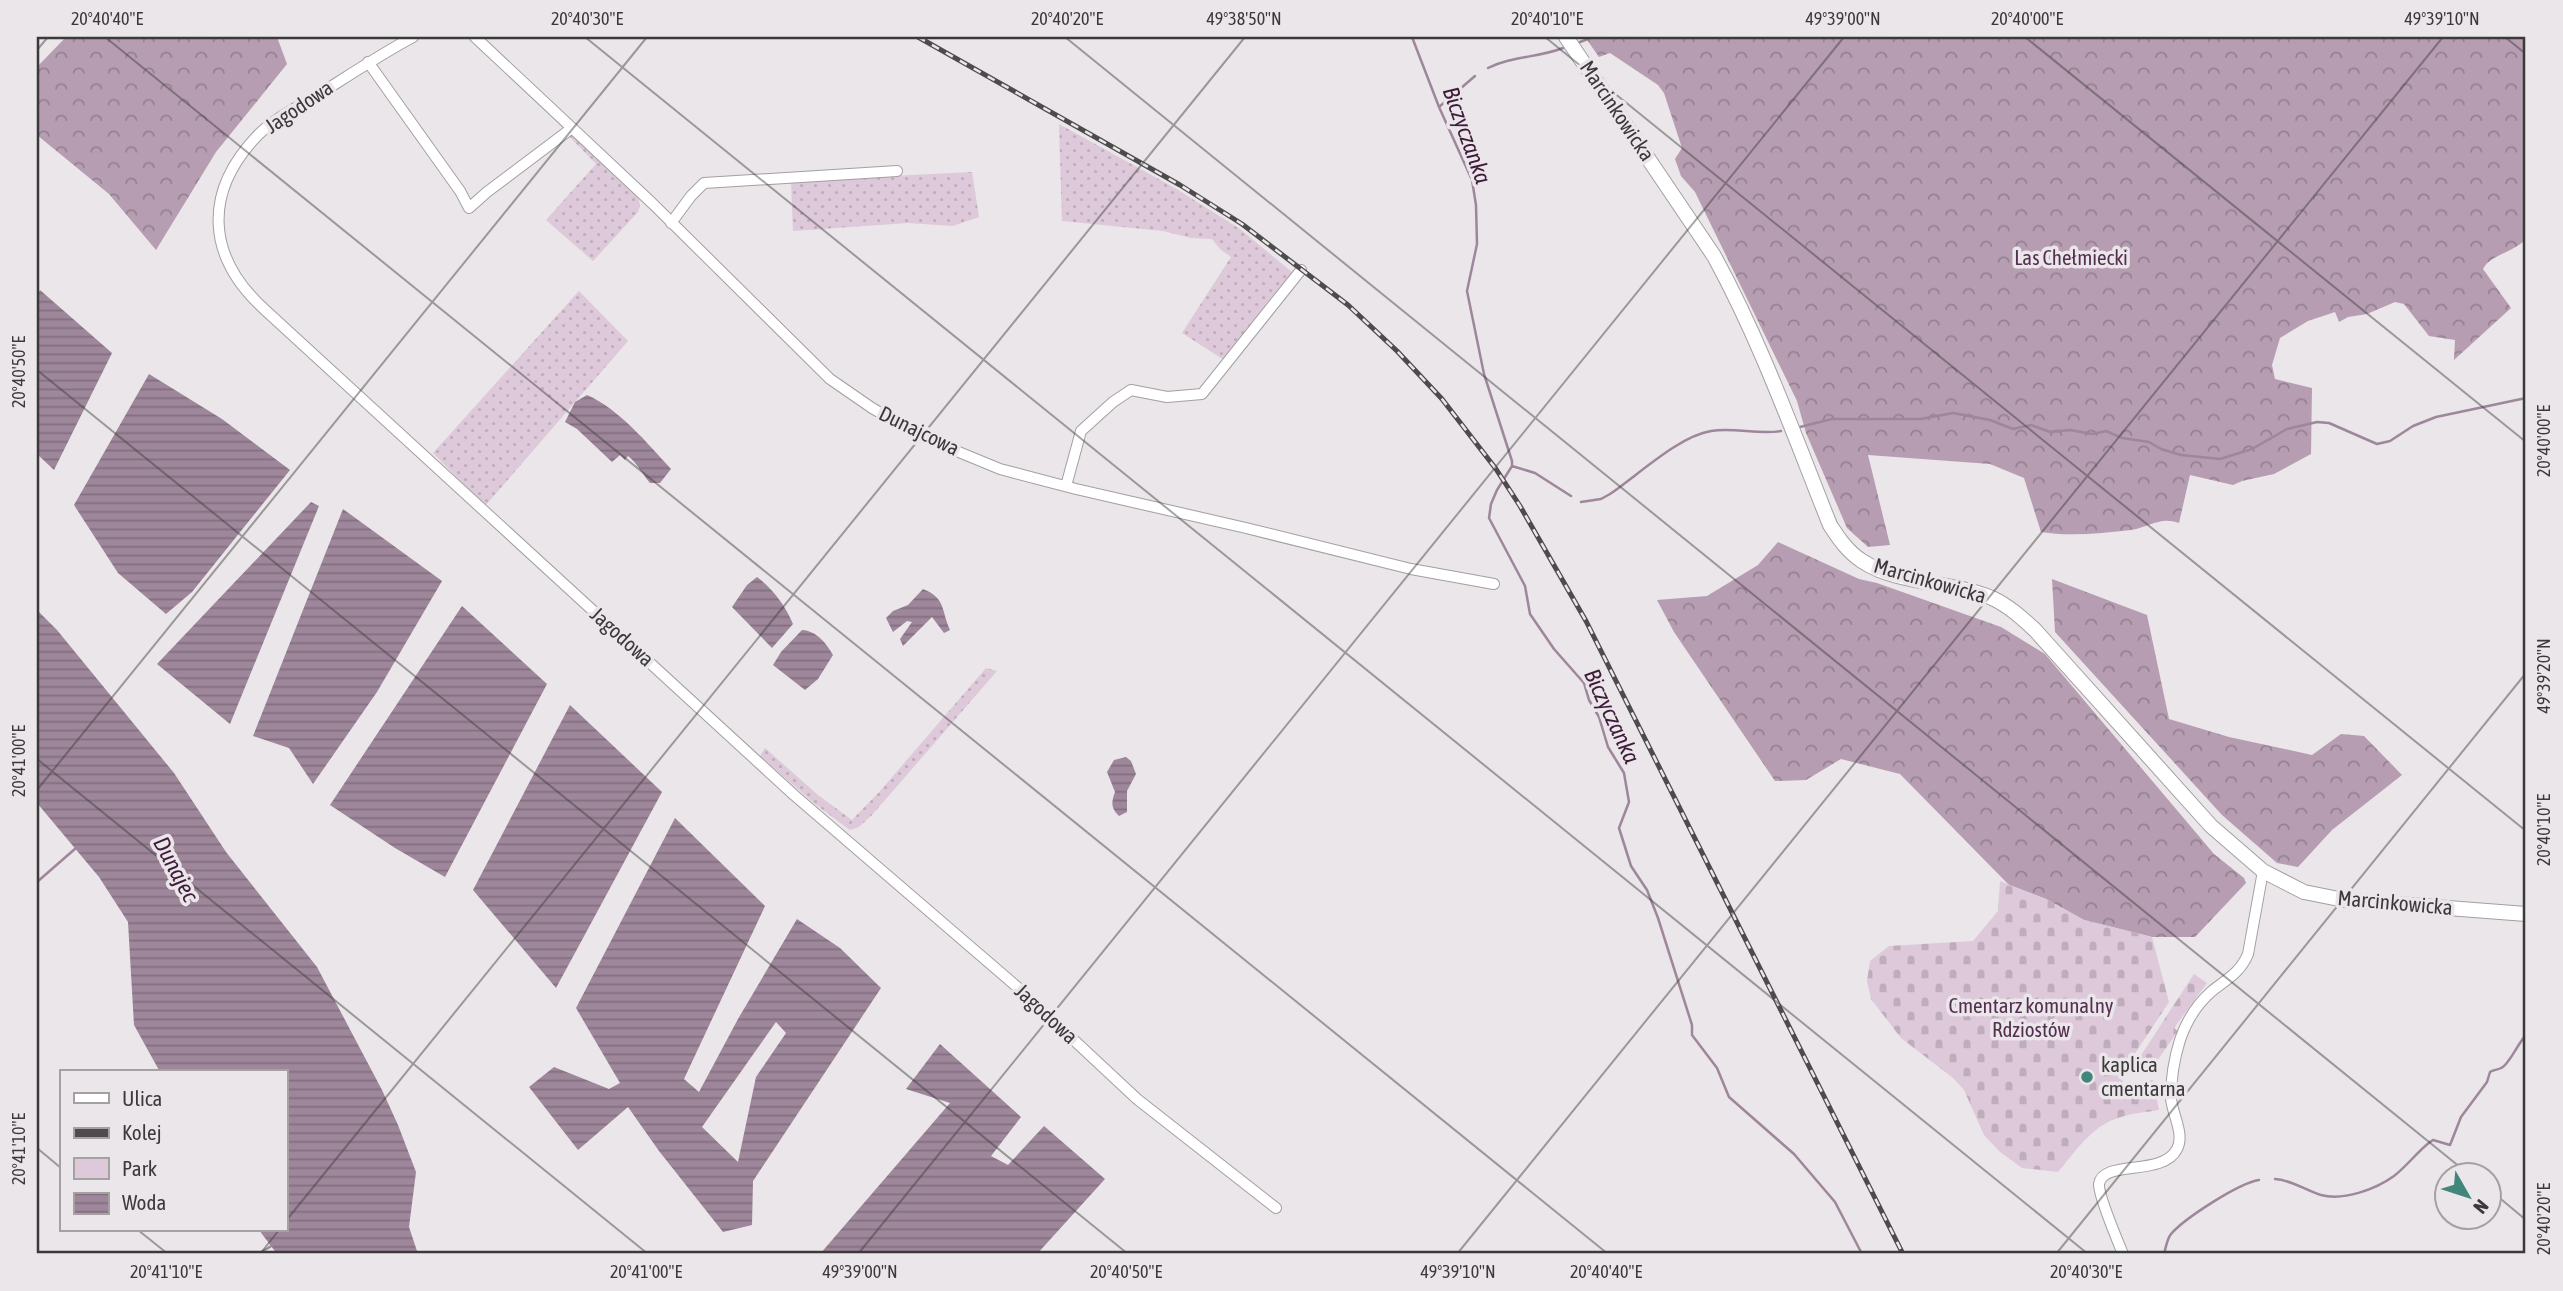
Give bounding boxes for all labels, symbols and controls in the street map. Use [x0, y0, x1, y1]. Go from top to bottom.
text: 20°40'40"E [71, 8, 143, 29]
text: 20°40'30"E [551, 8, 623, 29]
text: 20°40'20"E [1031, 8, 1103, 29]
text: 49°38'50"N [1206, 8, 1282, 29]
text: 20°40'10"E [1511, 8, 1583, 29]
text: 49°39'00"N [1805, 8, 1881, 29]
text: 20°40'00"E [1991, 8, 2063, 29]
text: 49°39'10"N [2404, 8, 2480, 29]
street label: Marcinkowicka [1576, 56, 1660, 165]
street label: Jagodowa [260, 75, 337, 138]
water label: Biczyczanka [1438, 83, 1497, 187]
park label: Las Chełmiecki [2014, 245, 2128, 269]
text: 20°40'50"E [8, 336, 29, 408]
street label: Dunajcowa [875, 400, 963, 460]
text: 20°40'00"E [2533, 405, 2554, 477]
street label: Marcinkowicka [1871, 553, 1989, 607]
street label: Jagodowa [586, 602, 659, 671]
text: 49°39'20"N [2533, 638, 2554, 714]
water label: Biczyczanka [1579, 665, 1645, 768]
text: 20°41'00"E [8, 725, 29, 797]
text: 20°40'10"E [2533, 794, 2554, 866]
water label: Dunajec [148, 832, 204, 906]
street label: Marcinkowicka [2337, 885, 2454, 919]
street label: Jagodowa [1010, 978, 1083, 1048]
park label: Cmentarz komunalny Rdziostów [1948, 993, 2114, 1041]
place label: kaplica cmentarna [2101, 1052, 2186, 1100]
marker: kaplica cmentarna [2079, 1069, 2095, 1085]
legend [60, 1070, 287, 1232]
text: Ulica [122, 1086, 162, 1110]
text: 20°41'10"E [8, 1113, 29, 1185]
text: Kolej [122, 1120, 161, 1144]
text: Park [122, 1156, 157, 1180]
north arrow [2434, 1162, 2504, 1232]
text: 20°40'20"E [2533, 1183, 2554, 1255]
text: Woda [122, 1190, 166, 1214]
text: N [2469, 1195, 2493, 1218]
text: 20°41'10"E [130, 1261, 202, 1282]
text: 20°41'00"E [610, 1261, 682, 1282]
text: 49°39'00"N [822, 1261, 898, 1282]
text: 20°40'50"E [1090, 1261, 1162, 1282]
text: 49°39'10"N [1420, 1261, 1496, 1282]
text: 20°40'40"E [1570, 1261, 1642, 1282]
text: 20°40'30"E [2050, 1261, 2122, 1282]

